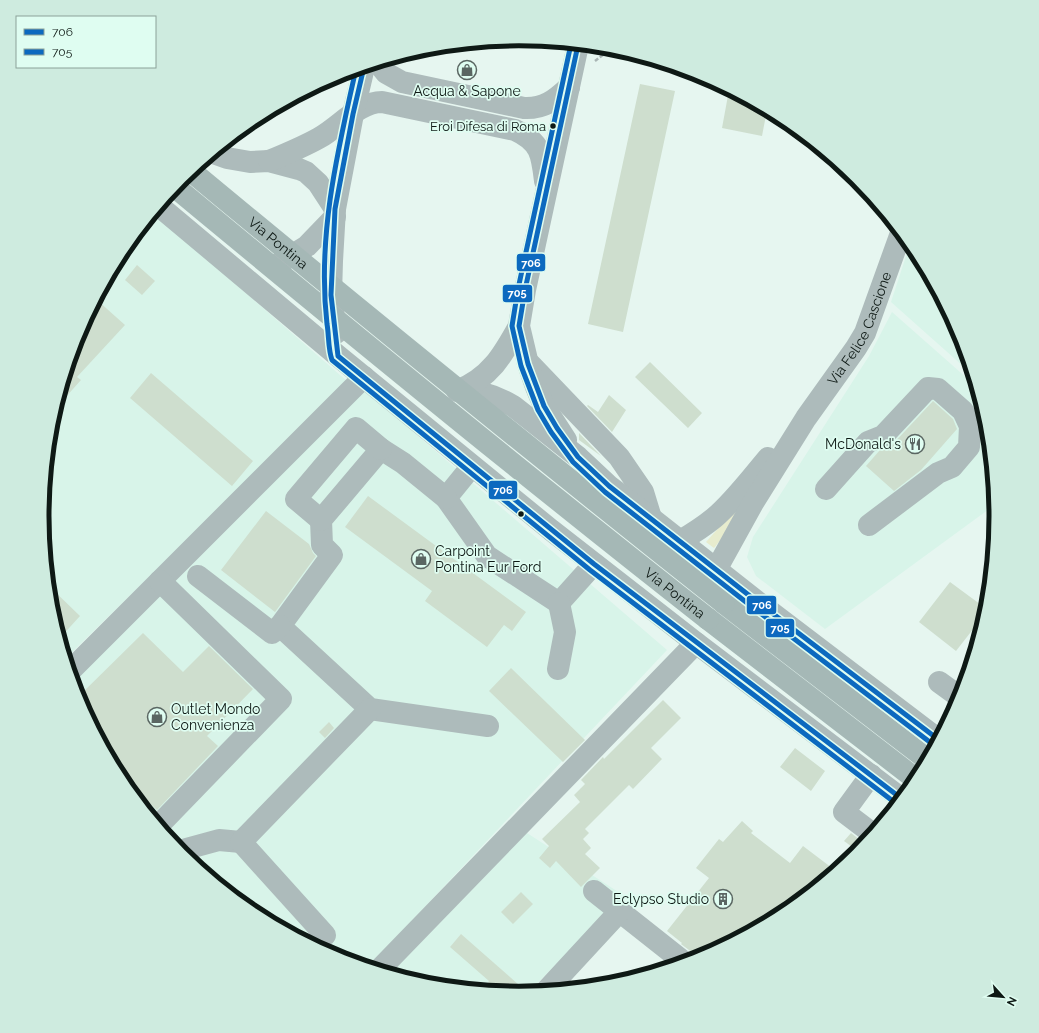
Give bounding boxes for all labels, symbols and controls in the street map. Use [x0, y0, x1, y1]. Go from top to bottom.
legend [16, 16, 156, 68]
text: 706 [52, 25, 73, 39]
text: 705 [52, 45, 73, 59]
shop icon: Acqua & Sapone [456, 59, 478, 81]
place label: Acqua & Sapone [413, 83, 521, 99]
place label: Eroi Difesa di Roma [430, 119, 546, 134]
marker: Eroi Difesa di Roma [548, 121, 558, 131]
street label: Via Pontina [245, 214, 311, 272]
line badge: 706 [516, 253, 546, 272]
text: 706 [521, 257, 541, 270]
street label: Via Felice Cascione [824, 270, 894, 388]
line badge: 705 [502, 284, 533, 303]
text: 705 [507, 287, 527, 300]
restaurant icon: McDonald's [904, 433, 926, 455]
place label: McDonald's [825, 436, 901, 452]
line badge: 706 [488, 480, 518, 500]
text: 706 [493, 484, 513, 497]
unlabelled marker [516, 509, 526, 519]
place label: Carpoint Pontina Eur Ford [435, 543, 541, 575]
shop icon: Carpoint Pontina Eur Ford [410, 548, 432, 570]
street label: Via Pontina [642, 564, 708, 622]
line badge: 706 [746, 595, 777, 615]
text: 706 [752, 599, 772, 612]
line badge: 705 [765, 618, 795, 638]
text: 705 [770, 622, 790, 635]
place label: Outlet Mondo Convenienza [171, 701, 260, 733]
shop icon: Outlet Mondo Convenienza [146, 706, 168, 728]
building icon: Eclypso Studio [712, 888, 734, 910]
place label: Eclypso Studio [613, 891, 709, 907]
north arrow [983, 977, 1023, 1017]
text: N [1004, 995, 1019, 1008]

